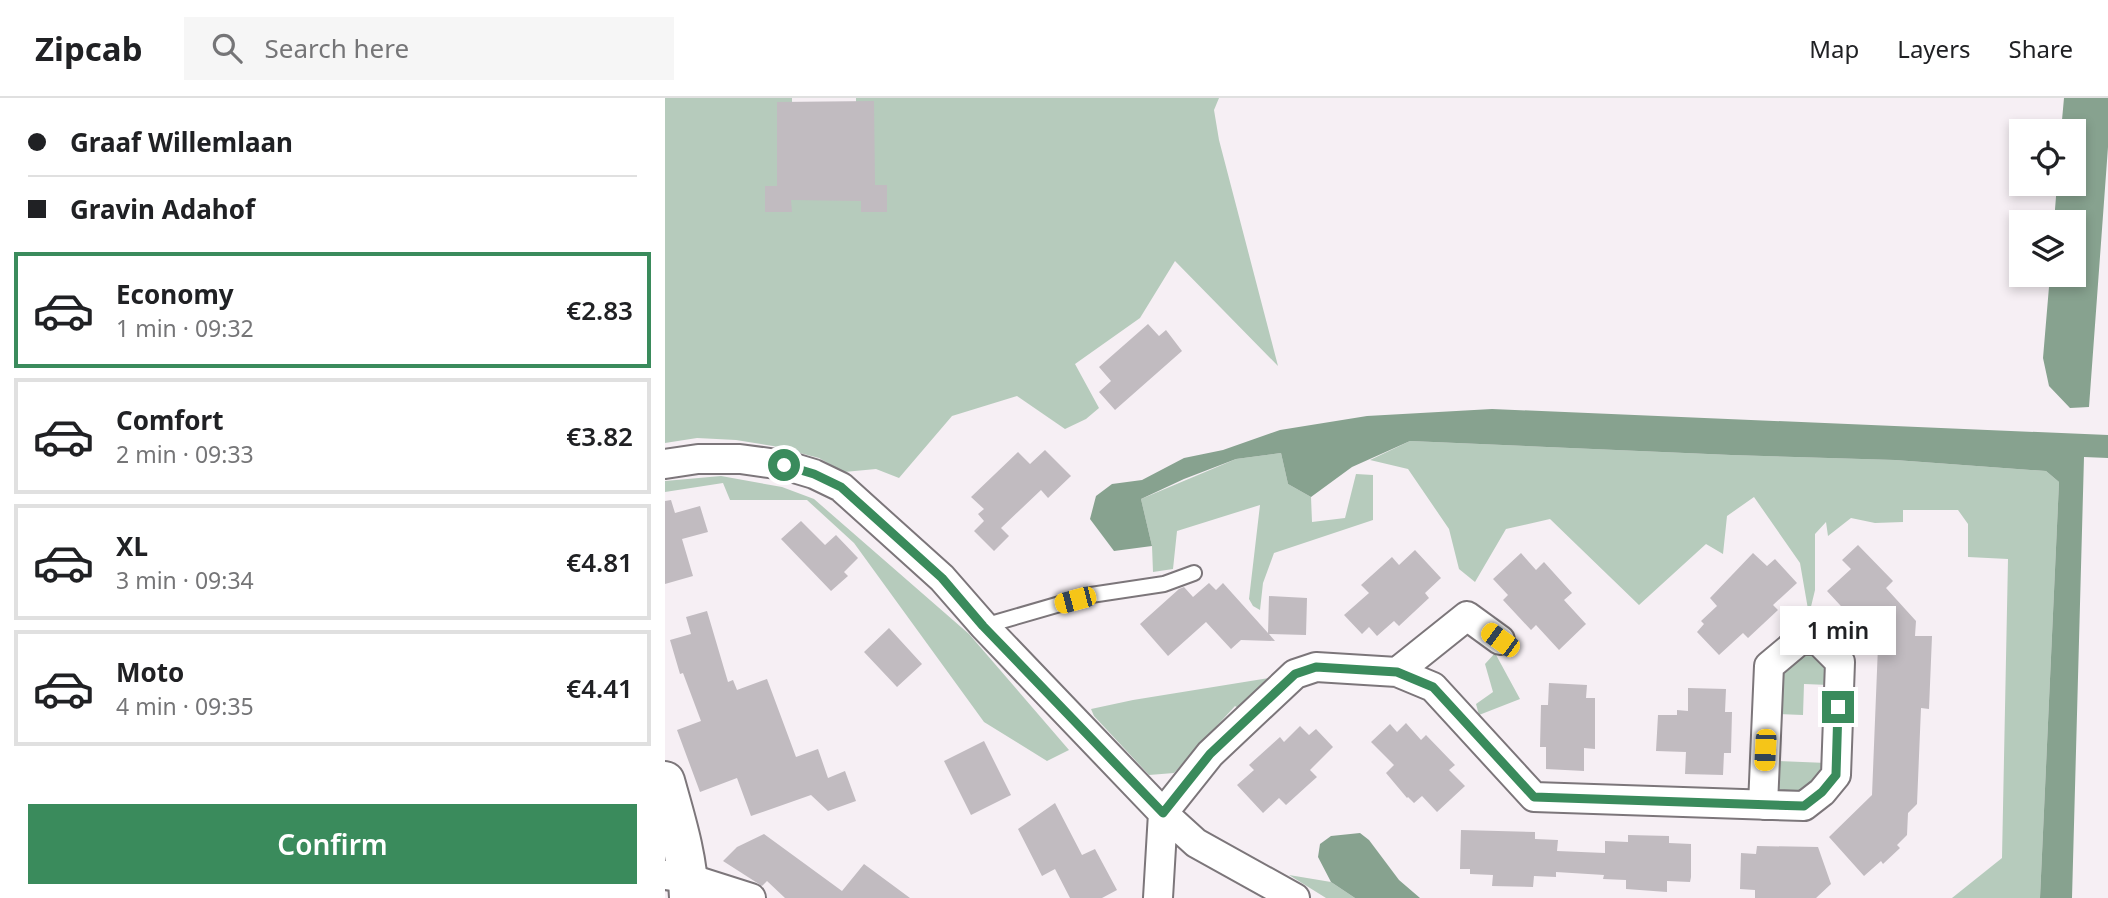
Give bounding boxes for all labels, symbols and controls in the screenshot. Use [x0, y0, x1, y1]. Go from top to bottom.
search box [184, 17, 674, 80]
text: Zipcab [35, 26, 142, 71]
icon: search [208, 29, 246, 67]
text: Search here [264, 30, 409, 66]
text: Map [1809, 32, 1859, 65]
text: Layers [1897, 32, 1971, 65]
text: Share [2009, 32, 2073, 65]
map controls [2009, 119, 2086, 287]
button: locate [2009, 119, 2086, 196]
text: Graaf Willemlaan [70, 124, 293, 160]
text: Gravin Adahof [70, 191, 255, 227]
button: layers [2009, 210, 2086, 287]
text: Economy [116, 276, 234, 312]
icon: car [32, 279, 95, 342]
text: €2.83 [566, 292, 633, 328]
text: 1 min · 09:32 [116, 312, 254, 344]
text: Comfort [116, 402, 224, 438]
icon: car [32, 405, 95, 468]
text: €3.82 [566, 418, 633, 454]
text: 2 min · 09:33 [116, 438, 254, 470]
route start [768, 449, 800, 481]
text: XL [116, 528, 148, 564]
icon: car [32, 531, 95, 594]
text: €4.81 [566, 544, 633, 580]
text: 3 min · 09:34 [116, 564, 254, 596]
car [1052, 584, 1099, 616]
callout: 1 min [1780, 606, 1896, 654]
text: 1 min [1807, 614, 1869, 646]
car [1477, 619, 1524, 661]
text: Moto [116, 654, 184, 690]
icon: car [32, 657, 95, 720]
text: €4.41 [566, 670, 633, 706]
text: 4 min · 09:35 [116, 690, 254, 722]
route end [1822, 691, 1854, 723]
car [1754, 728, 1777, 772]
button: Confirm [28, 804, 637, 884]

